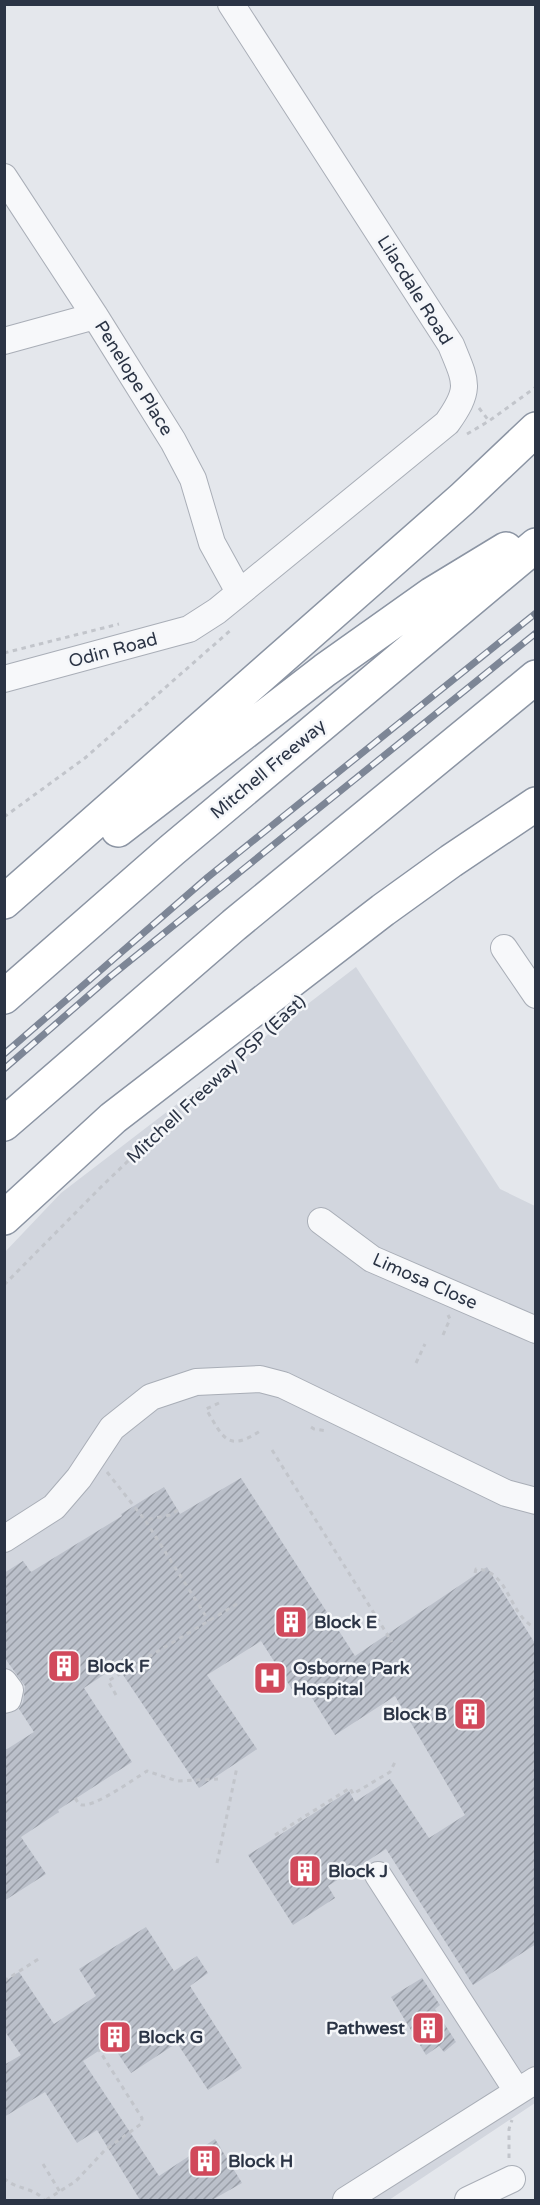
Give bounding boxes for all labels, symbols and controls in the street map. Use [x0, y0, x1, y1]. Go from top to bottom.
street label: Lilacdale Road [373, 231, 457, 349]
street label: Penelope Place [90, 317, 178, 439]
street label: Odin Road [66, 628, 160, 672]
street label: Mitchell Freeway [206, 714, 330, 824]
street label: Mitchell Freeway PSP (East) [122, 990, 310, 1168]
street label: Limosa Close [369, 1248, 481, 1314]
building icon: Block E [273, 1604, 309, 1640]
place label: Block E [314, 1611, 377, 1633]
building icon: Block F [46, 1648, 82, 1684]
place label: Block F [87, 1655, 150, 1677]
place label: Osborne Park Hospital [293, 1657, 410, 1700]
hospital icon: Osborne Park Hospital [252, 1660, 288, 1696]
building icon: Block B [452, 1696, 488, 1732]
place label: Block B [383, 1703, 447, 1725]
building icon: Block J [287, 1853, 323, 1889]
place label: Block J [328, 1860, 388, 1882]
building icon: Pathwest [410, 2010, 446, 2046]
place label: Pathwest [326, 2017, 405, 2039]
building icon: Block G [97, 2019, 133, 2055]
place label: Block G [138, 2026, 203, 2048]
building icon: Block H [187, 2143, 223, 2179]
place label: Block H [228, 2150, 293, 2172]

